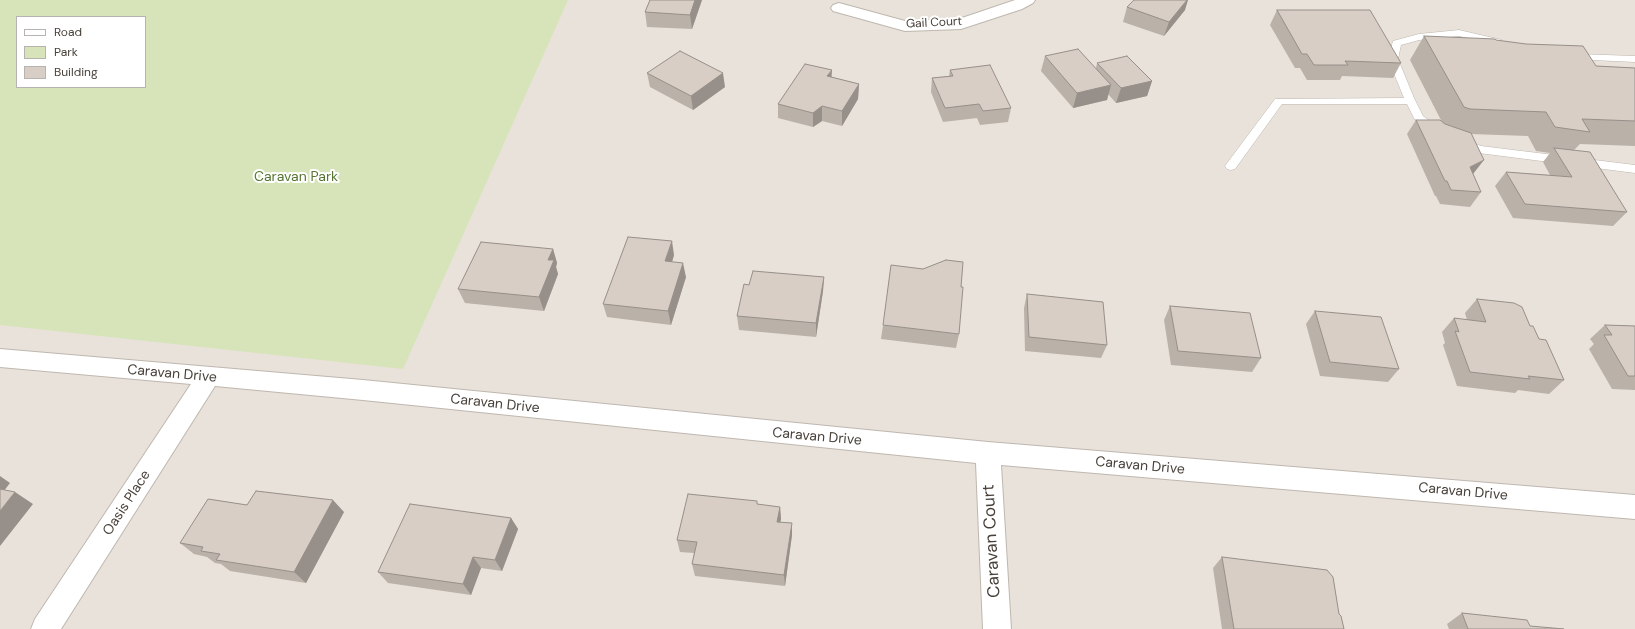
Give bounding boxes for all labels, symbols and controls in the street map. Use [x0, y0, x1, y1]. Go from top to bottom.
street label: Gail Court [906, 14, 962, 32]
legend [16, 16, 146, 88]
text: Road [54, 24, 82, 40]
text: Park [54, 44, 78, 60]
text: Building [54, 64, 98, 80]
park label: Caravan Park [254, 169, 338, 185]
street label: Caravan Drive [127, 362, 217, 386]
street label: Caravan Drive [449, 391, 541, 417]
street label: Caravan Drive [772, 425, 862, 449]
street label: Caravan Drive [1095, 454, 1185, 478]
street label: Oasis Place [100, 467, 154, 539]
street label: Caravan Drive [1418, 480, 1508, 504]
street label: Caravan Court [979, 484, 1005, 598]

